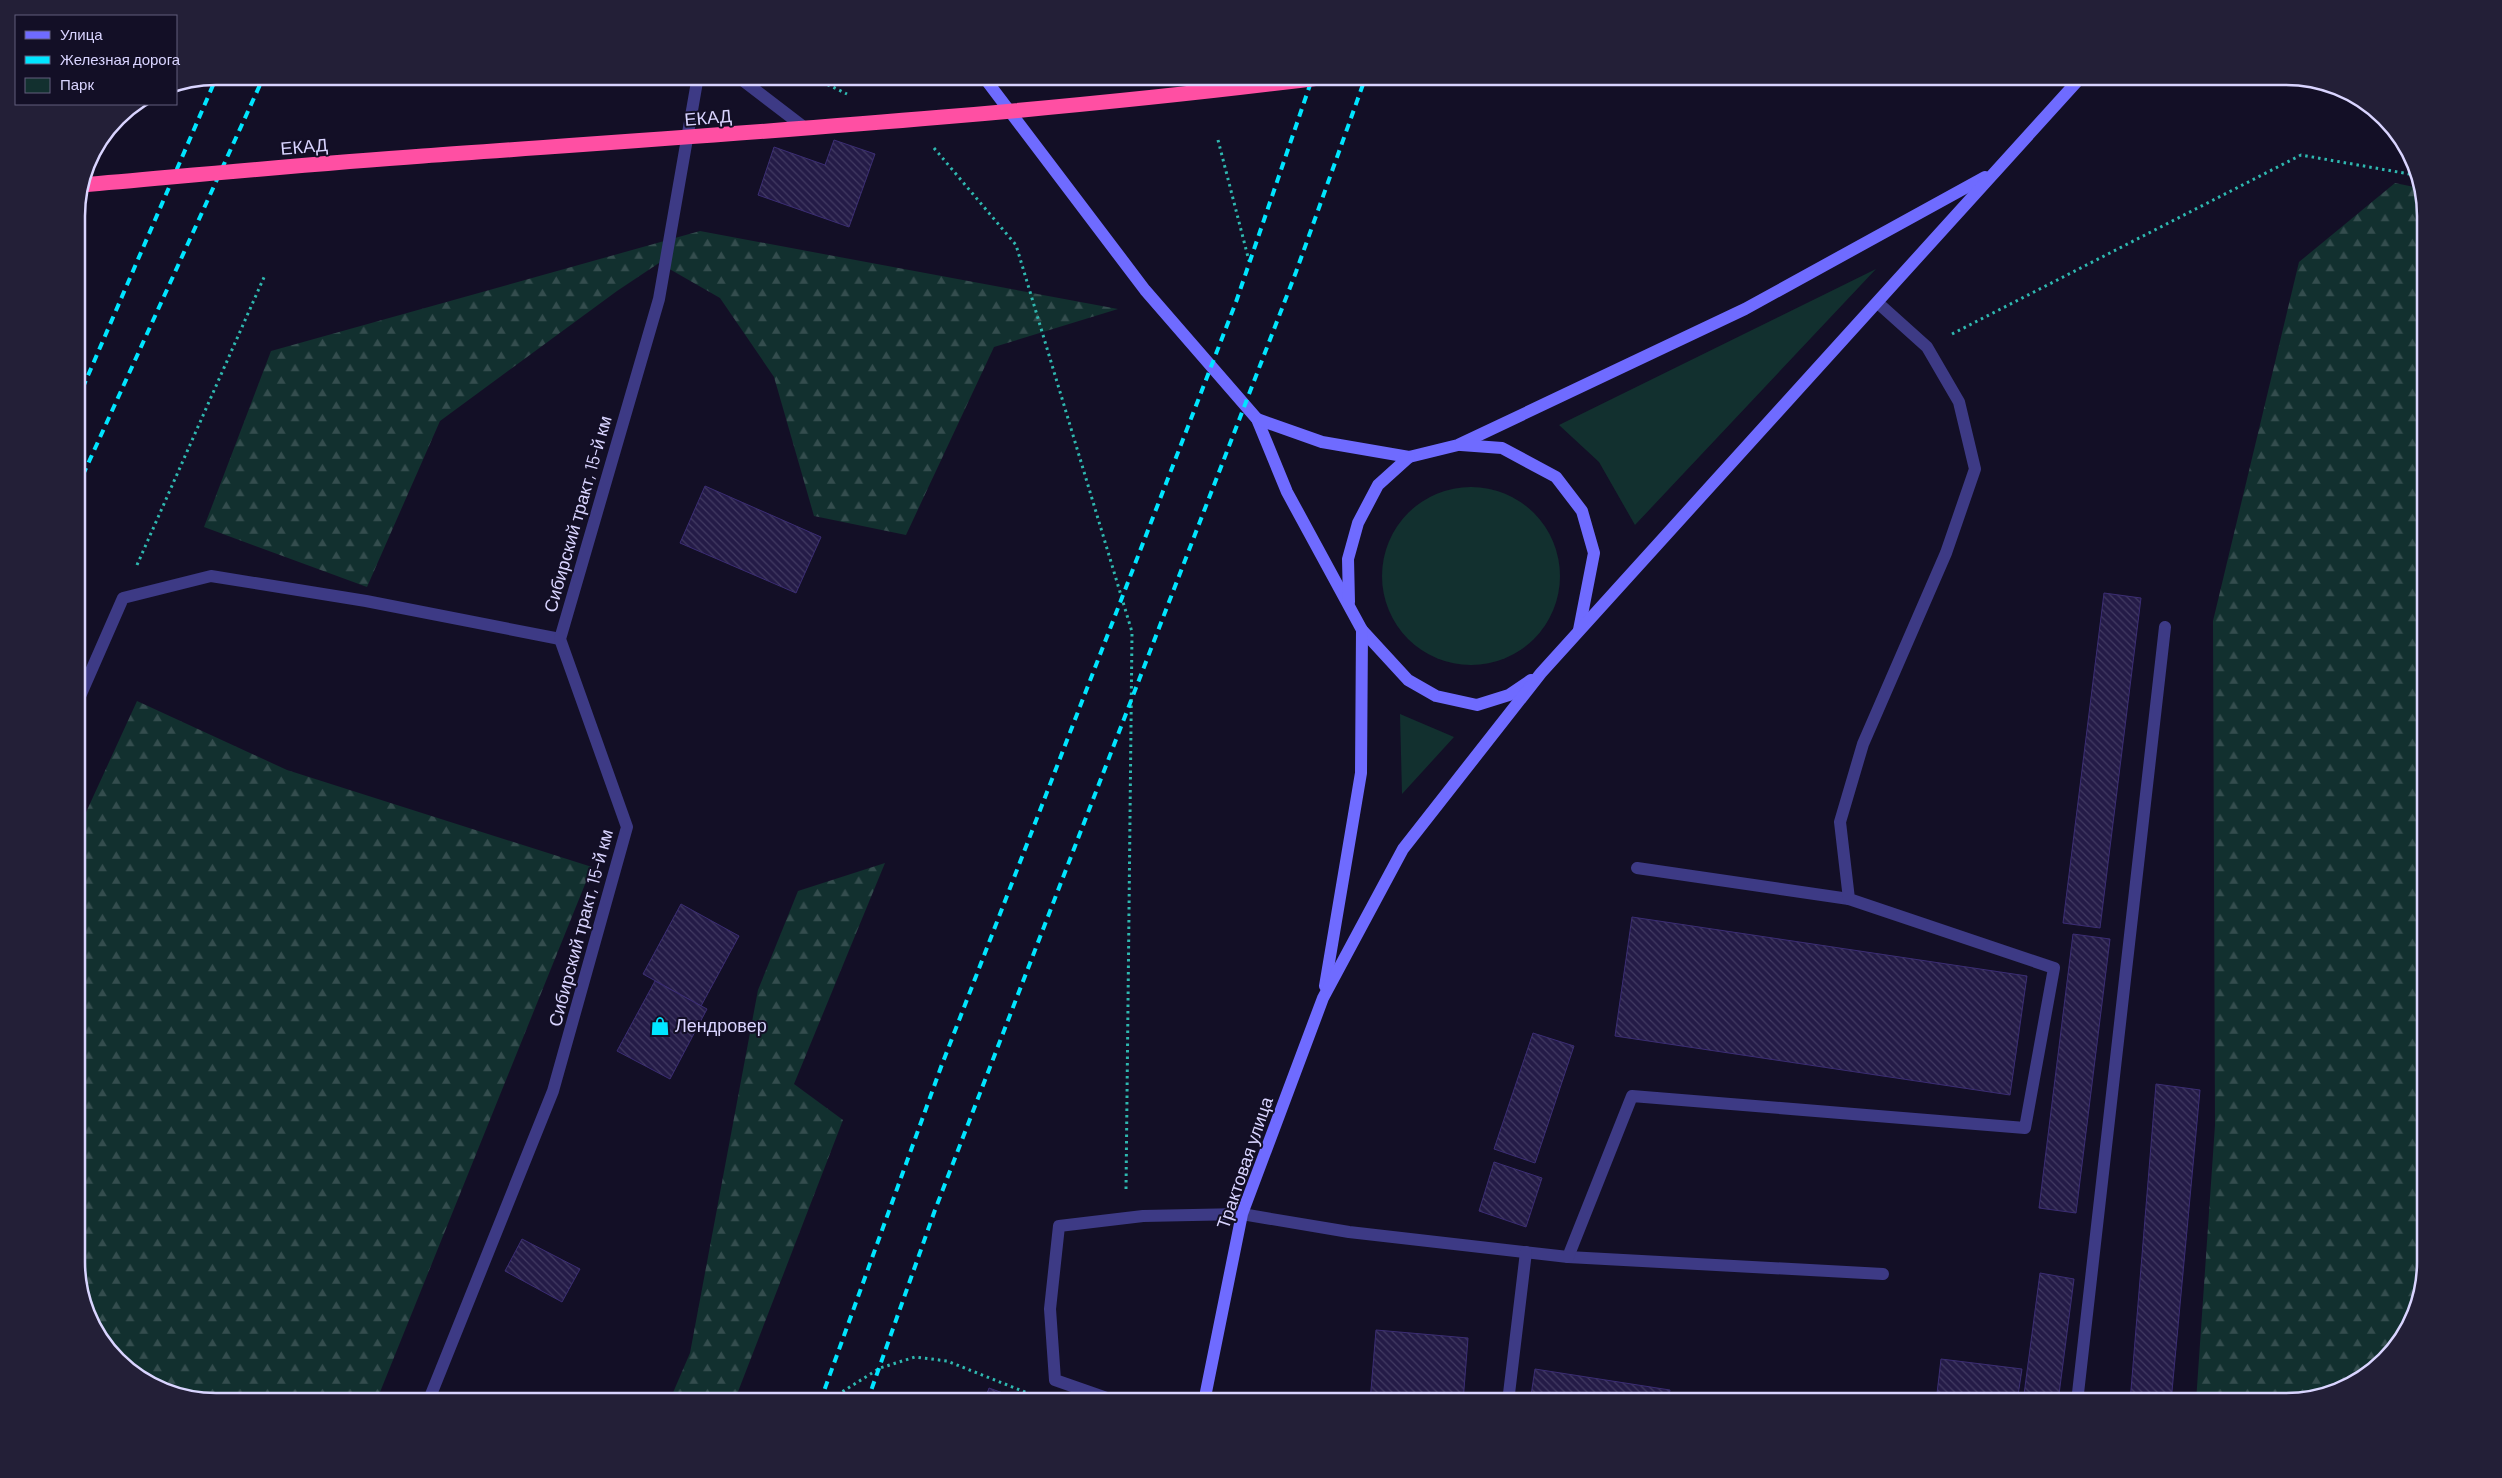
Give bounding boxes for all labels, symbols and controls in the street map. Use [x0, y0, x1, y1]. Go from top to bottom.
legend [15, 15, 178, 105]
text: Улица [60, 25, 103, 43]
text: Железная дорога [60, 50, 181, 68]
text: Парк [60, 75, 94, 93]
street label: ЕКАД [683, 104, 732, 130]
street label: ЕКАД [279, 133, 328, 159]
street label: Сибирский тракт, 15-й км [538, 413, 616, 615]
street label: Сибирский тракт, 15-й км [543, 827, 617, 1029]
place label: Лендровер [675, 1014, 767, 1036]
shop icon: Лендровер [649, 1015, 671, 1037]
street label: Трактовая улица [1211, 1093, 1277, 1232]

